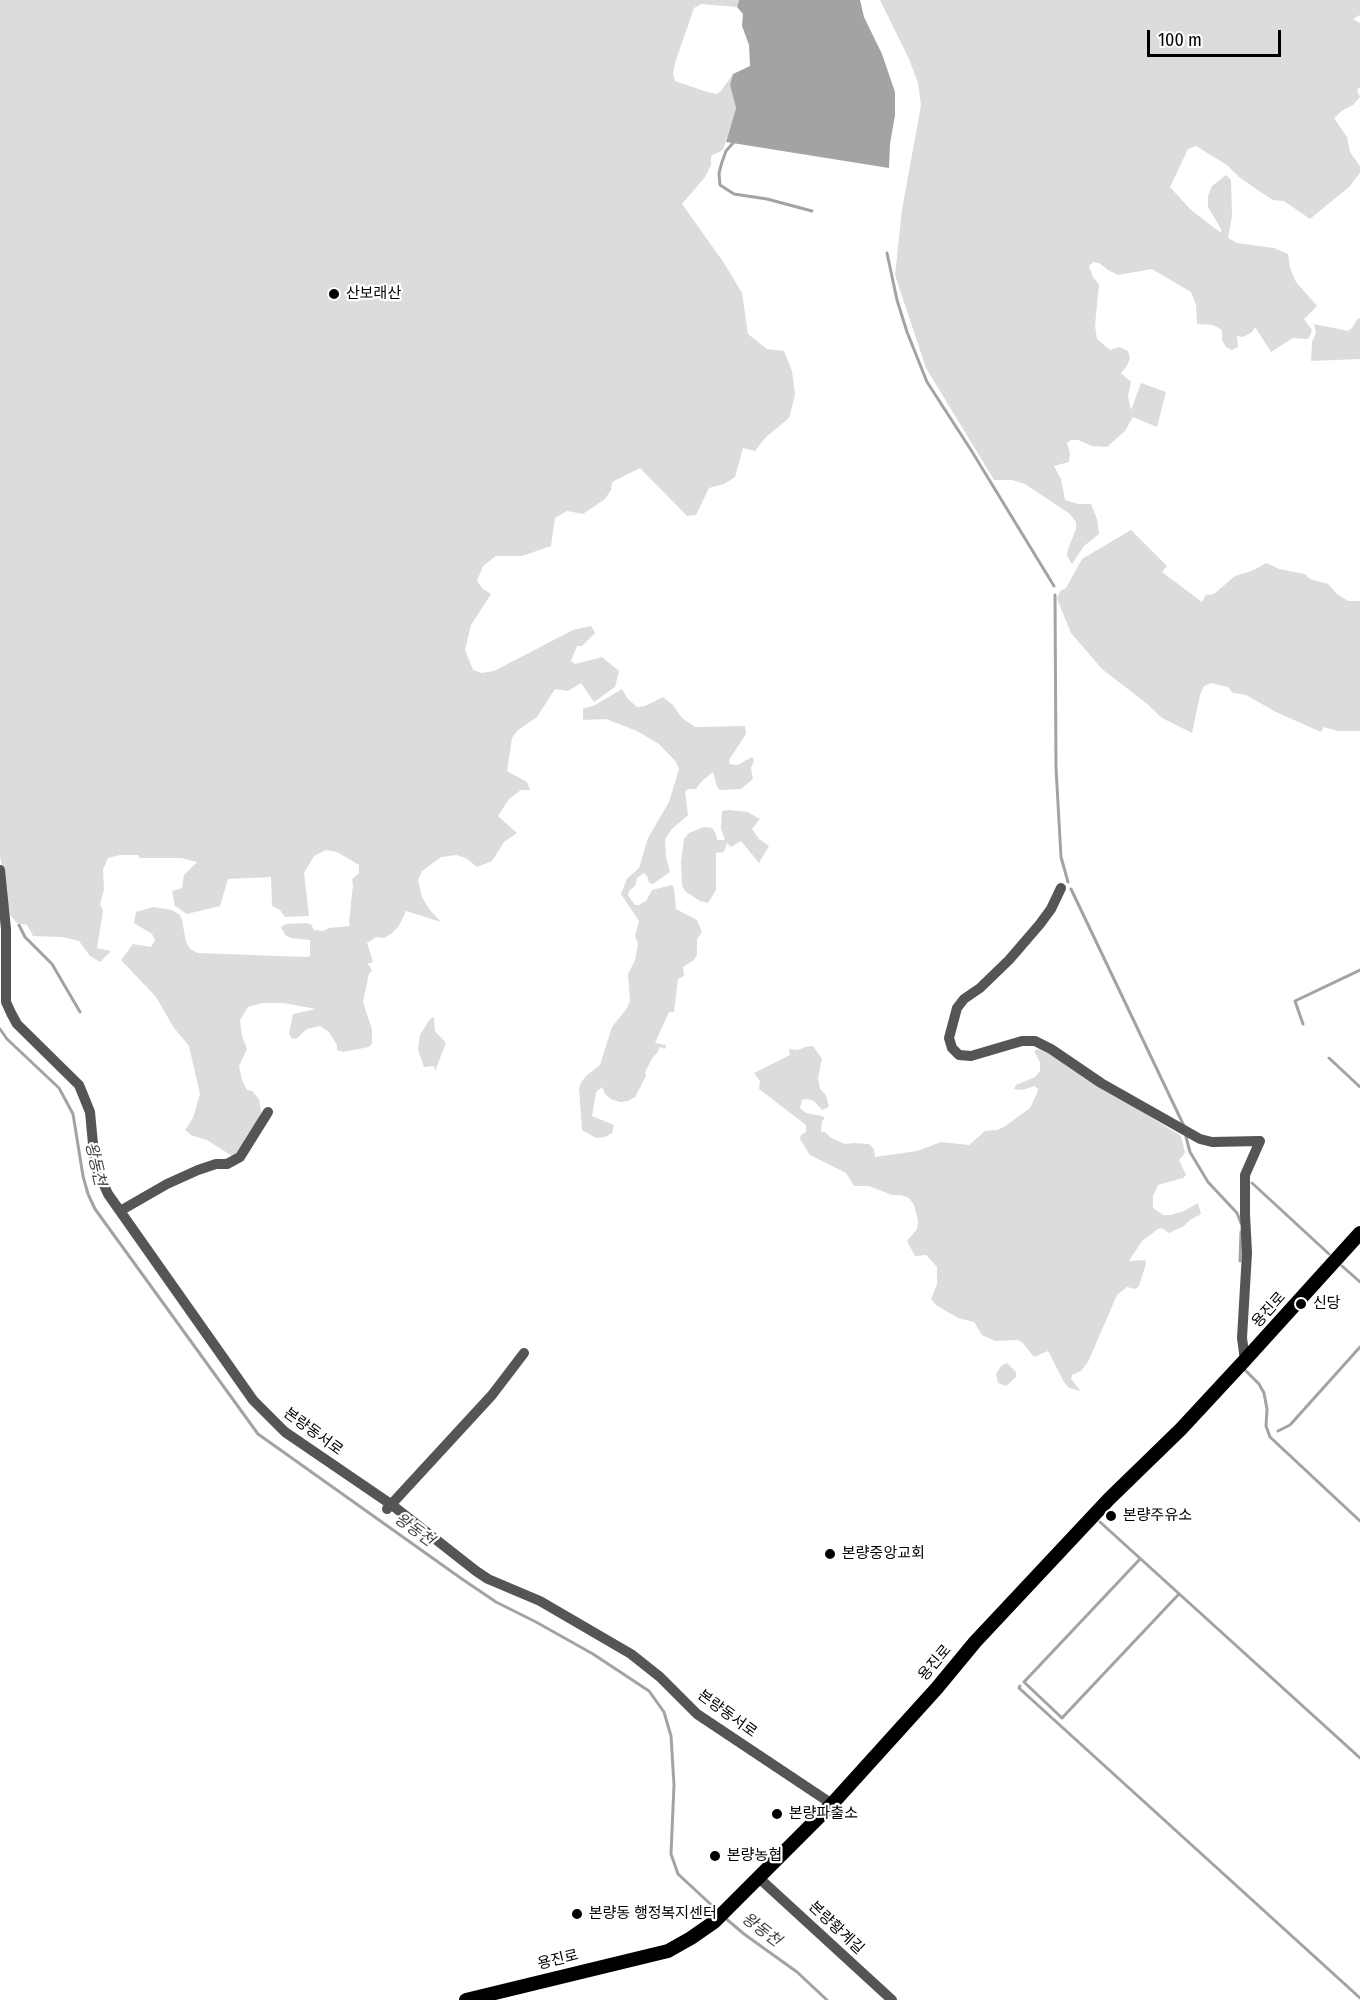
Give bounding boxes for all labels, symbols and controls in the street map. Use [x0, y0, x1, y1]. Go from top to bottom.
scale bar [1150, 18, 1284, 56]
text: 100 m [1158, 29, 1202, 51]
place label: 산보래산 [346, 285, 401, 303]
marker: 산보래산 [327, 287, 341, 301]
water label: 왕동천 [81, 1140, 109, 1188]
street label: 용진로 [1248, 1289, 1290, 1331]
place label: 신당 [1313, 1295, 1341, 1313]
marker: 신당 [1294, 1297, 1308, 1311]
street label: 본량동서로 [280, 1404, 346, 1460]
place label: 본량주유소 [1123, 1507, 1192, 1525]
water label: 왕동천 [390, 1509, 438, 1551]
marker: 본량주유소 [1104, 1509, 1118, 1523]
place label: 본량중앙교회 [842, 1545, 925, 1563]
marker: 본량중앙교회 [823, 1547, 837, 1561]
street label: 용진로 [915, 1641, 955, 1685]
street label: 본량동서로 [694, 1686, 760, 1742]
place label: 본량파출소 [789, 1805, 858, 1823]
marker: 본량파출소 [770, 1807, 784, 1821]
place label: 본량농협 [727, 1847, 782, 1865]
marker: 본량농협 [708, 1849, 722, 1863]
street label: 본량황계길 [805, 1898, 867, 1958]
place label: 본량동 행정복지센터 [589, 1905, 717, 1923]
marker: 본량동 행정복지센터 [570, 1907, 584, 1921]
water label: 왕동천 [738, 1909, 784, 1951]
street label: 용진로 [536, 1946, 580, 1974]

